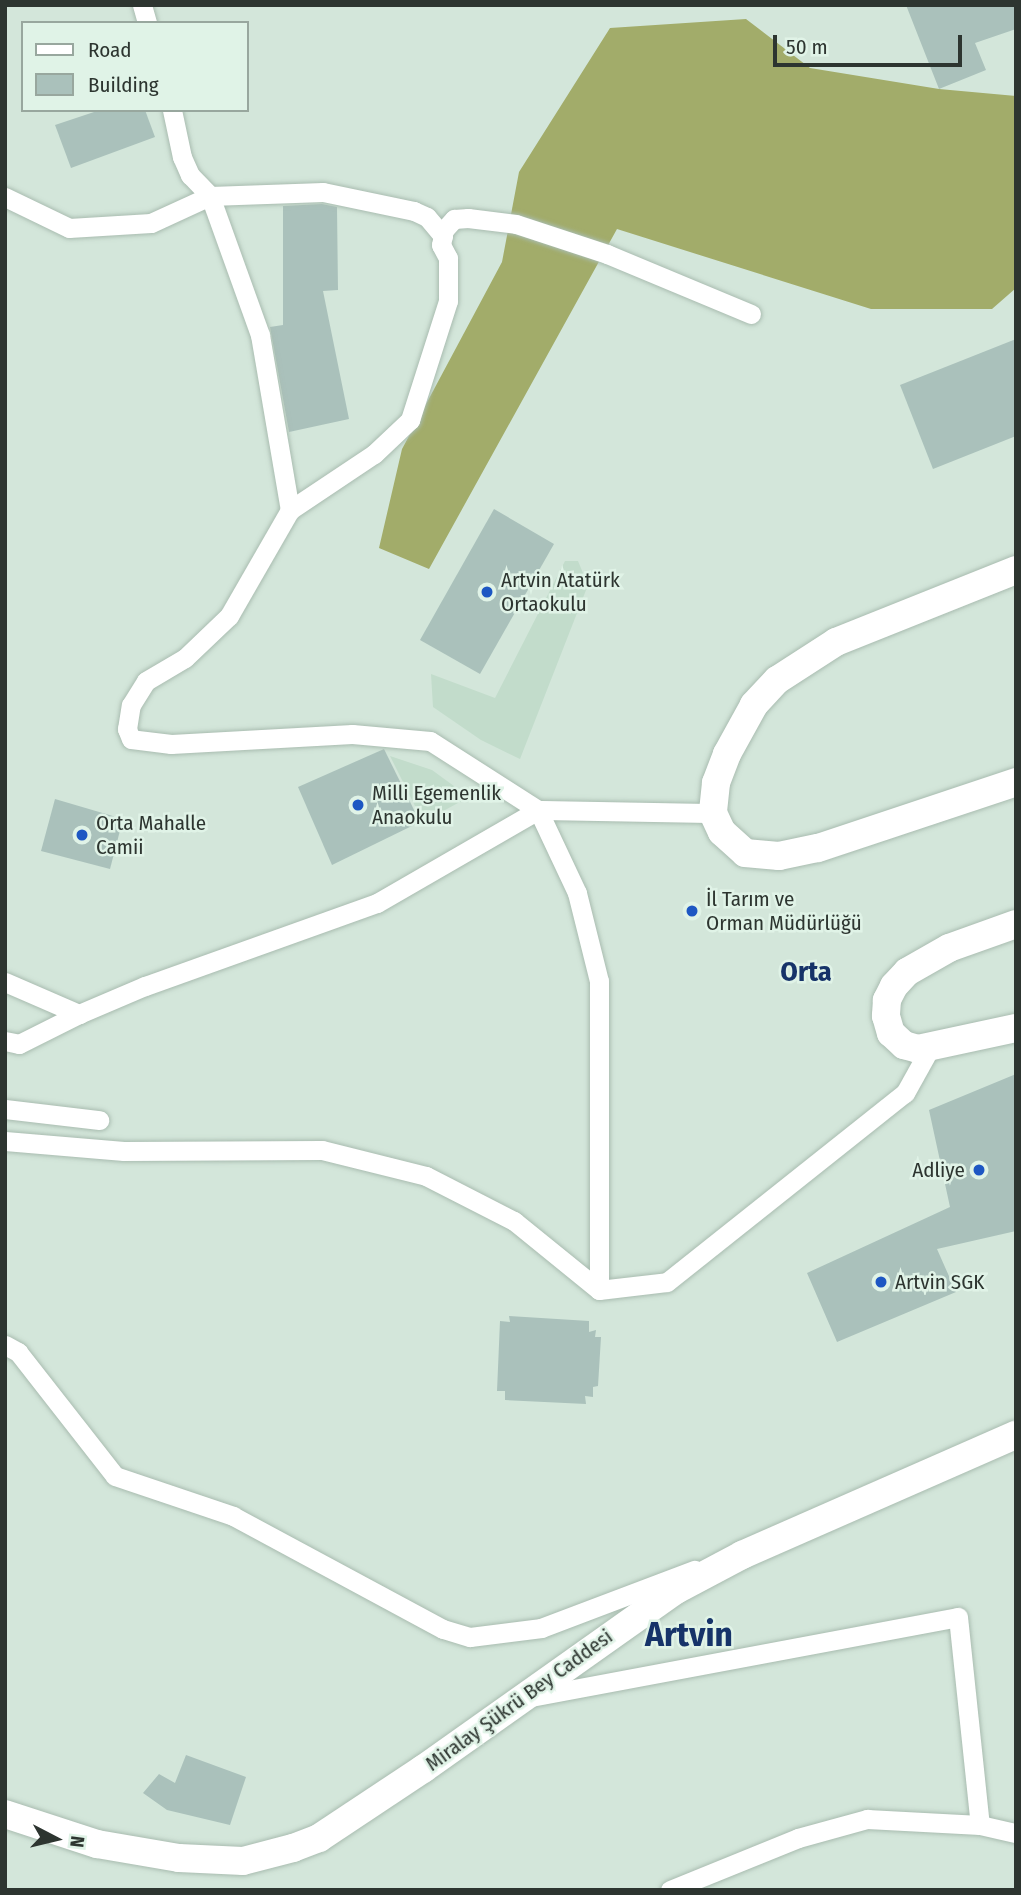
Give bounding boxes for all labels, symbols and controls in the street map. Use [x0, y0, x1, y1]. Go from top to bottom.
legend [21, 21, 248, 112]
scale bar [776, 21, 965, 65]
text: 50 m [786, 34, 828, 60]
text: Road [88, 37, 132, 63]
text: Building [88, 72, 159, 98]
place label: Artvin Atatürk Ortaokulu [501, 567, 620, 617]
marker: Artvin Atatürk Ortaokulu [479, 584, 495, 600]
place label: Milli Egemenlik Anaokulu [372, 780, 501, 830]
marker: Milli Egemenlik Anaokulu [350, 797, 366, 813]
place label: Orta Mahalle Camii [96, 810, 206, 860]
marker: Orta Mahalle Camii [74, 827, 90, 843]
place label: İl Tarım ve Orman Müdürlüğü [706, 886, 862, 936]
marker: İl Tarım ve Orman Müdürlüğü [684, 903, 700, 919]
district label: Orta [780, 955, 832, 989]
place label: Adliye [912, 1157, 965, 1183]
marker: Adliye [971, 1162, 987, 1178]
place label: Artvin SGK [895, 1269, 984, 1295]
marker: Artvin SGK [873, 1274, 889, 1290]
district label: Artvin [645, 1613, 733, 1655]
street label: Miralay Şükrü Bey Caddesi [421, 1624, 617, 1776]
north arrow [21, 1804, 91, 1874]
text: N [65, 1835, 89, 1849]

